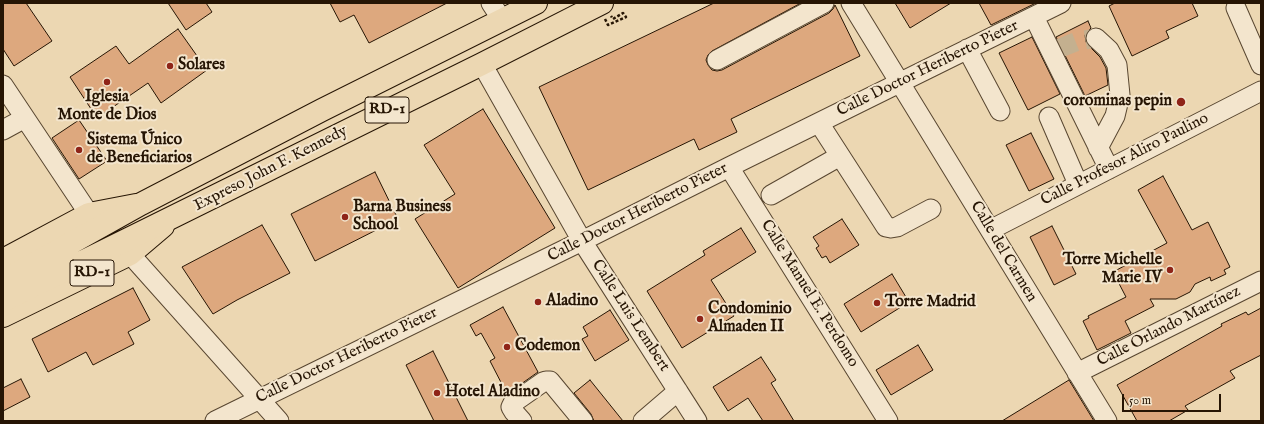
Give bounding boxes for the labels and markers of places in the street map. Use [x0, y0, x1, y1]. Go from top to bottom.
place label: Solares [178, 56, 225, 76]
marker: Solares [165, 61, 175, 71]
marker: Iglesia Monte de Dios [102, 77, 112, 87]
place label: Iglesia Monte de Dios [58, 88, 156, 126]
place label: corominas pepin [1063, 92, 1172, 112]
marker: corominas pepin [1175, 96, 1187, 108]
place label: Sistema Único de Beneficiarios [87, 131, 192, 169]
marker: Sistema Único de Beneficiarios [74, 145, 84, 155]
place label: Barna Business School [353, 198, 451, 236]
marker: Barna Business School [340, 212, 350, 222]
place label: Torre Michelle Marie IV [1063, 251, 1162, 289]
marker: Torre Michelle Marie IV [1165, 265, 1175, 275]
place label: Aladino [546, 292, 598, 312]
place label: Torre Madrid [885, 293, 975, 313]
marker: Aladino [533, 297, 543, 307]
marker: Torre Madrid [872, 298, 882, 308]
place label: Condominio Almaden II [708, 300, 792, 338]
marker: Condominio Almaden II [695, 314, 705, 324]
place label: Codemon [515, 337, 580, 357]
marker: Codemon [502, 342, 512, 352]
place label: Hotel Aladino [445, 383, 540, 403]
marker: Hotel Aladino [432, 388, 442, 398]

